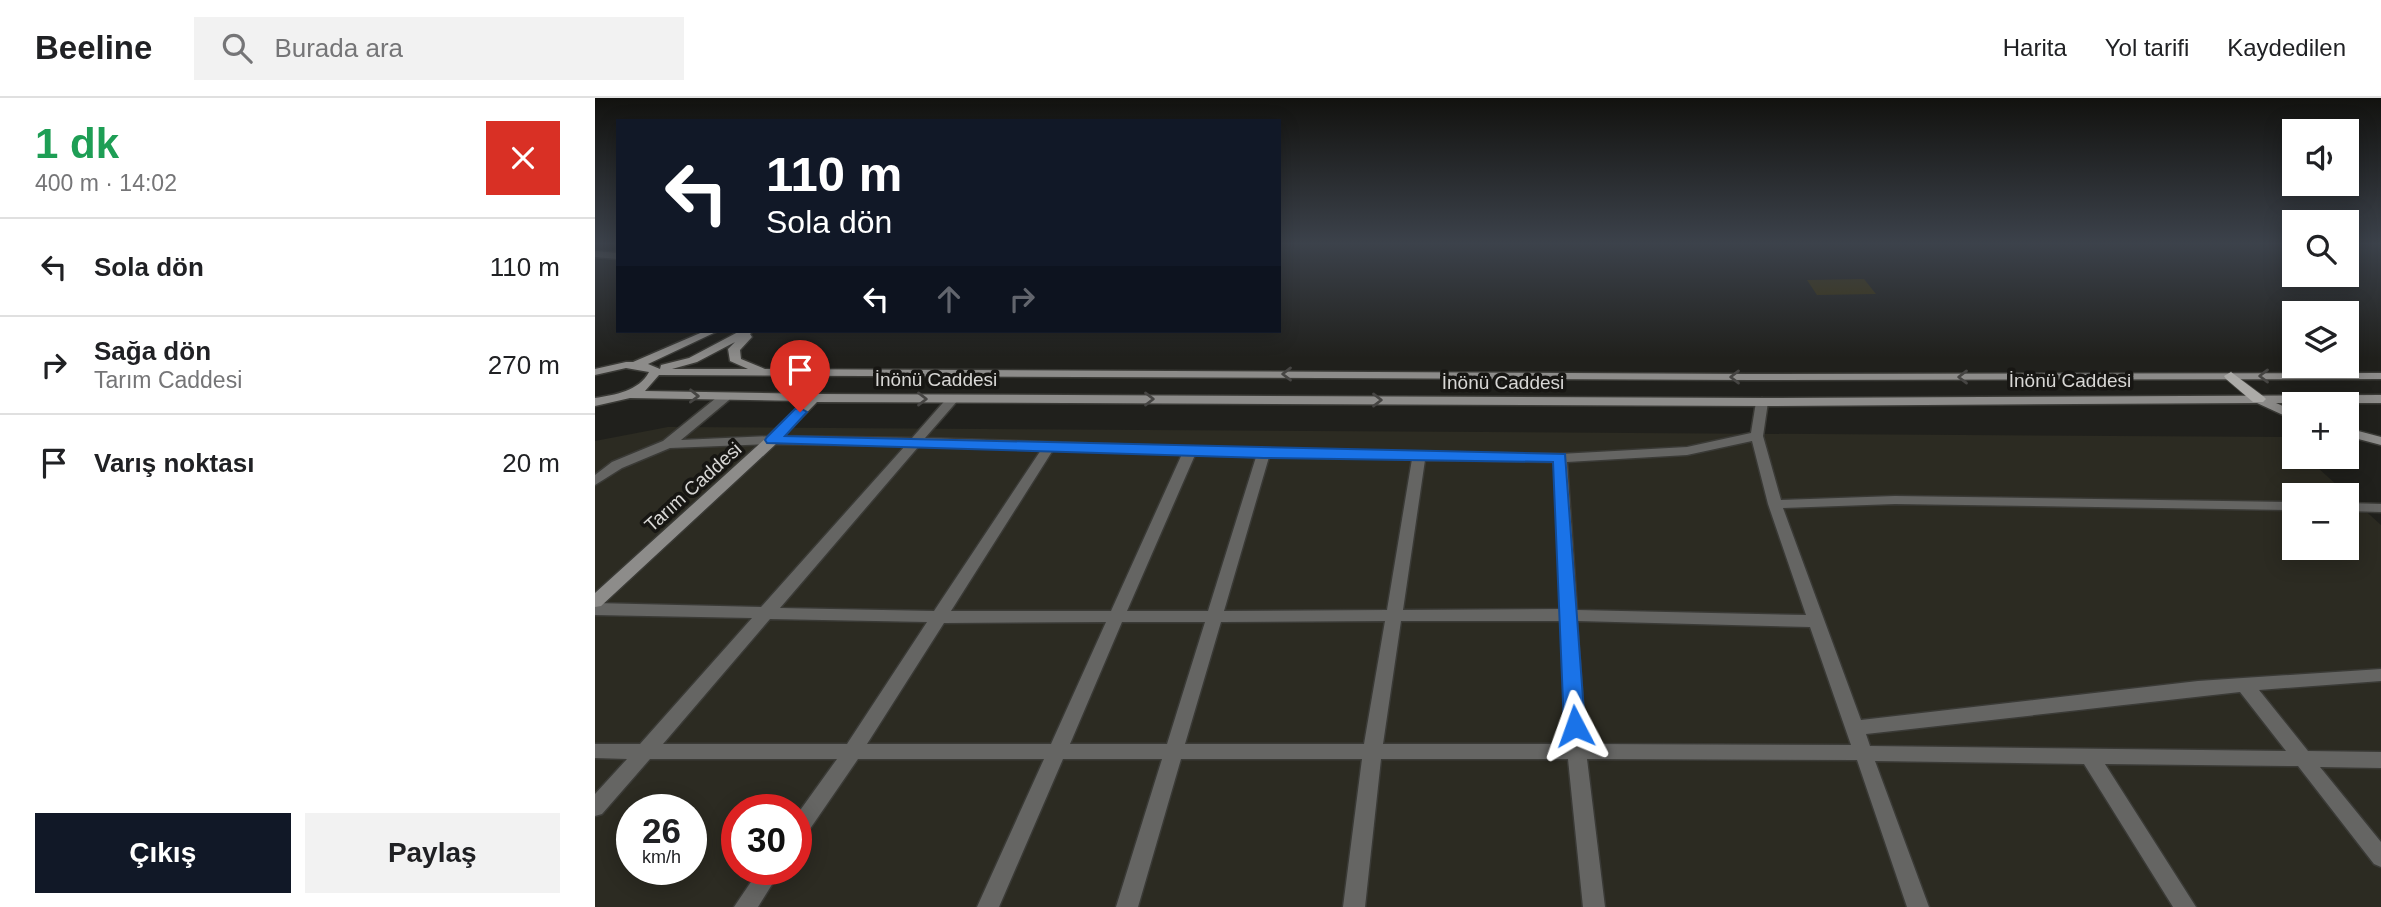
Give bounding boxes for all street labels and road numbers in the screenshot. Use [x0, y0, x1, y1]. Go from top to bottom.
street label: İnönü Caddesi [875, 369, 997, 390]
street label: İnönü Caddesi [2009, 370, 2131, 391]
street label: İnönü Caddesi [1442, 372, 1564, 393]
street label: Tarım Caddesi [640, 438, 746, 536]

